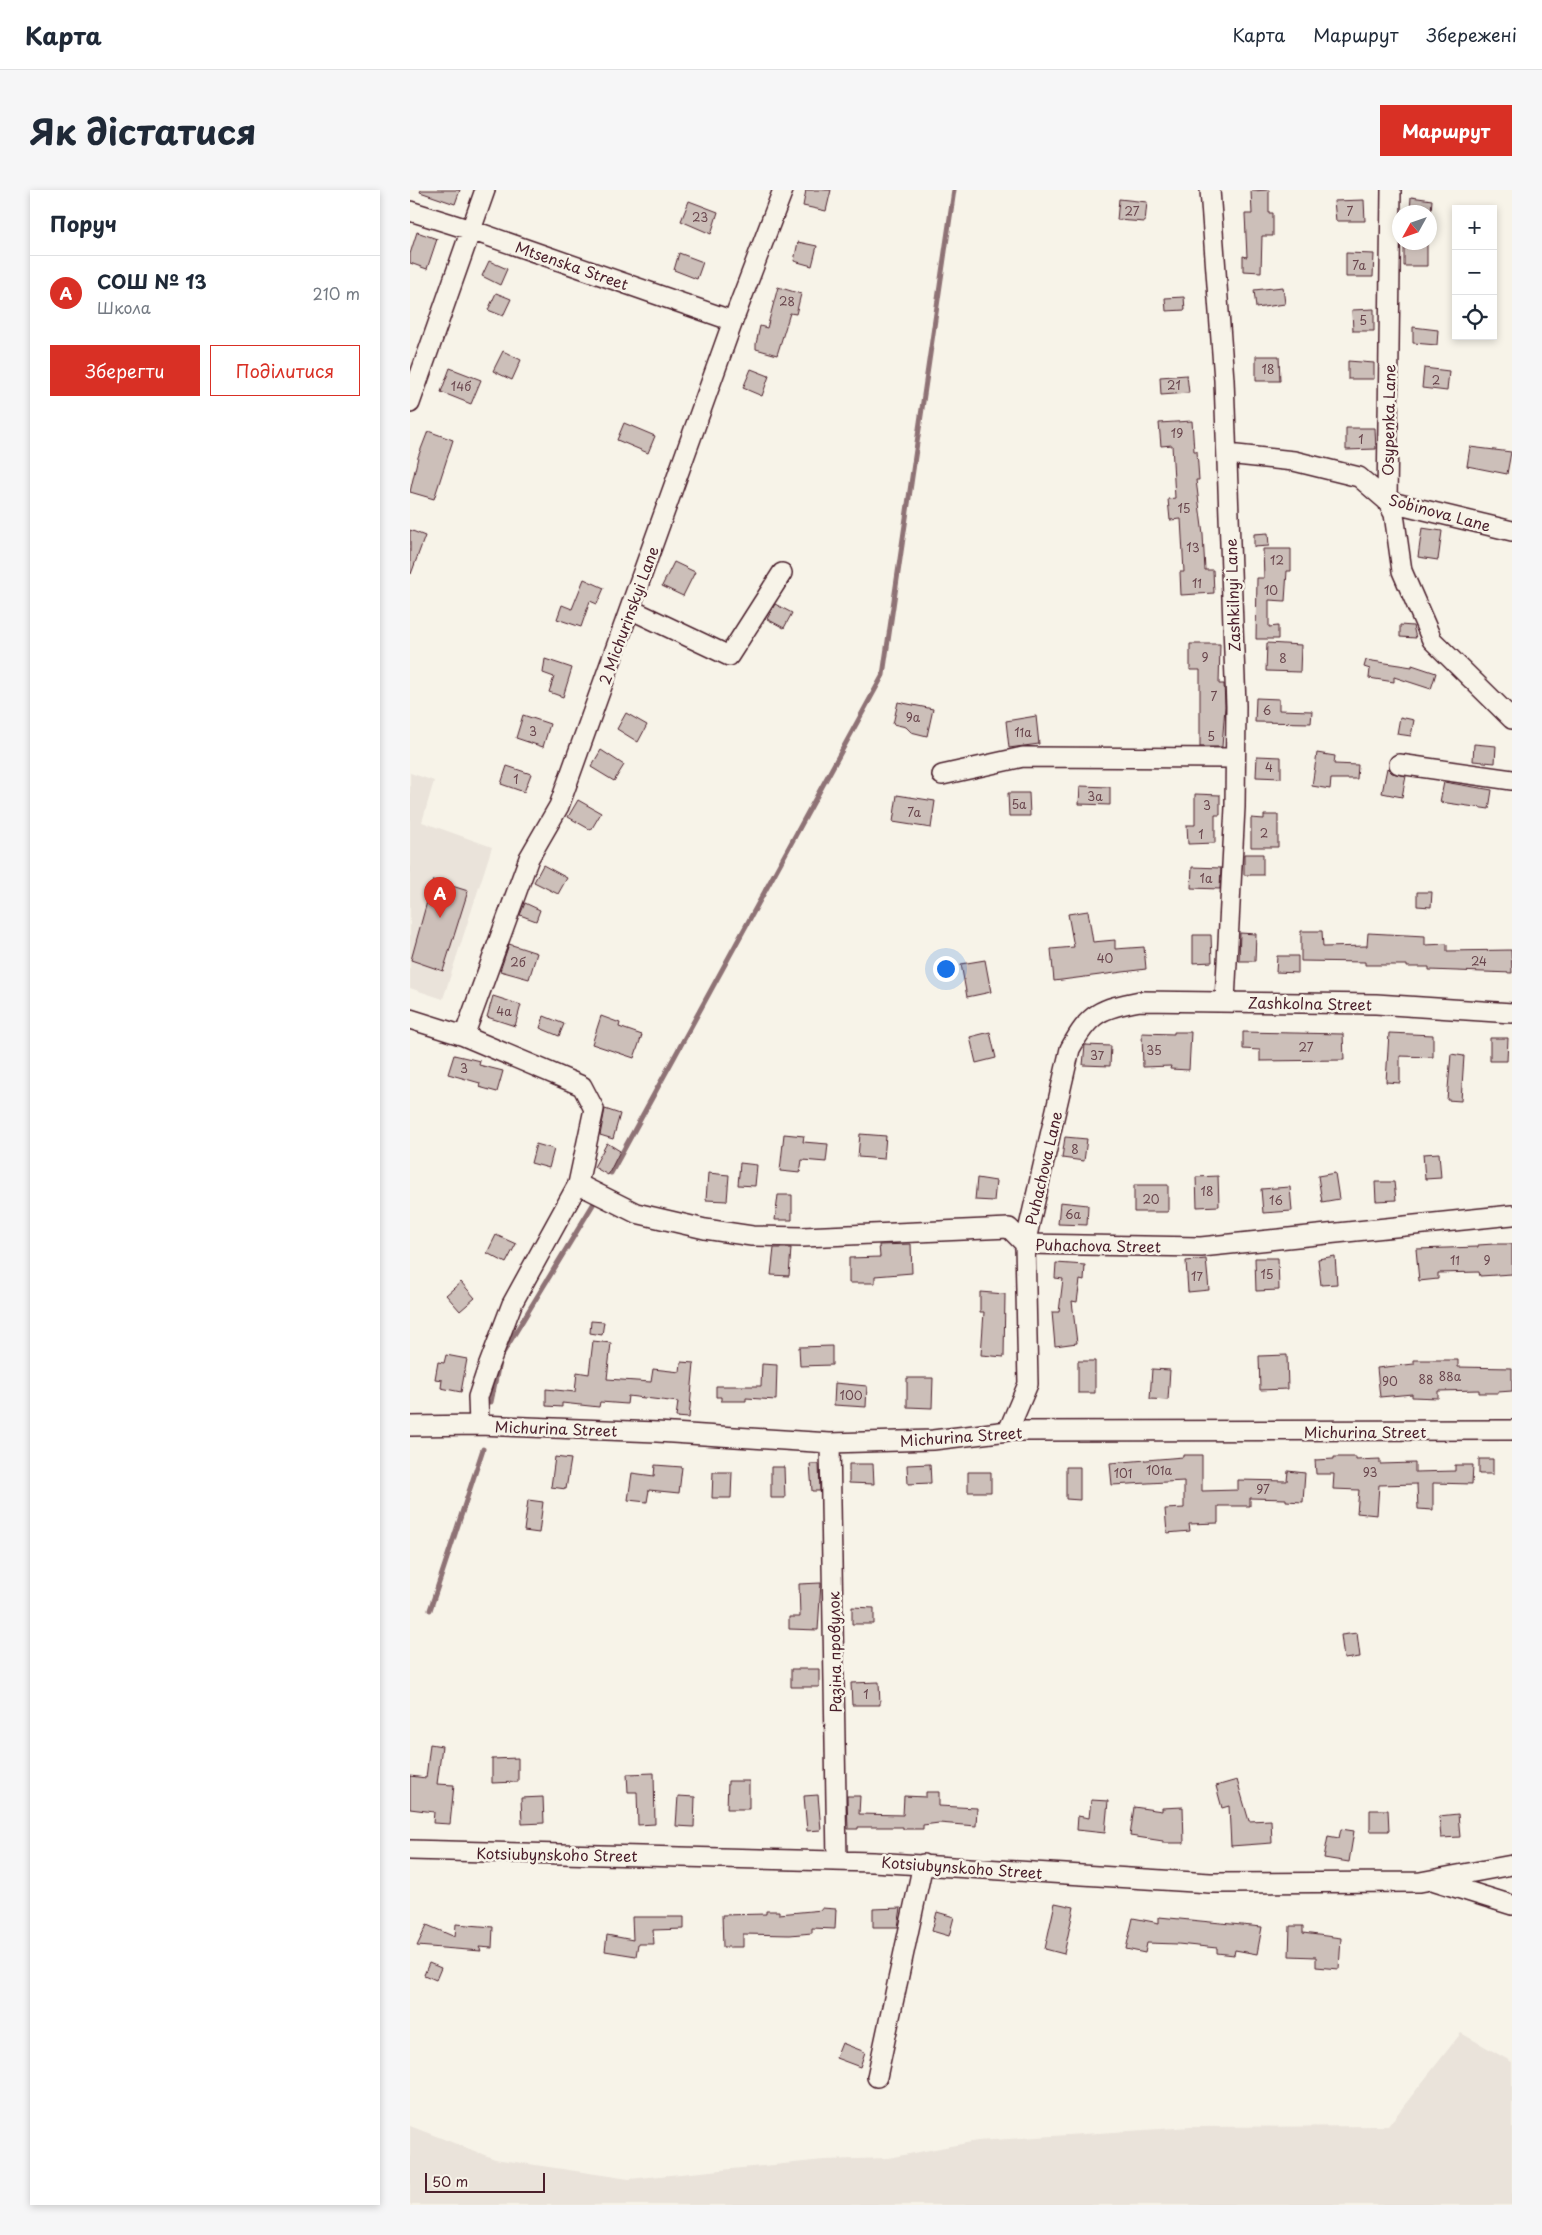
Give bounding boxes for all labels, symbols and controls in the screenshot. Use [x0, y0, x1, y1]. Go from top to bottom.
text: Карта [25, 17, 102, 53]
text: Карта [1232, 21, 1285, 48]
text: Маршрут [1313, 21, 1398, 48]
text: Збережені [1426, 21, 1517, 48]
text: Як дістатися [30, 104, 256, 157]
button: Маршрут [1380, 105, 1512, 156]
house number: 27 [1125, 202, 1140, 220]
house number: 7 [1347, 202, 1354, 220]
north arrow [1392, 205, 1437, 250]
map controls [1452, 205, 1497, 340]
button: + [1452, 205, 1497, 250]
text: Поруч [50, 207, 117, 239]
house number: 23 [692, 208, 708, 226]
street label: Mtsenska Street [512, 235, 632, 295]
button: − [1452, 250, 1497, 295]
house number: 7а [1352, 256, 1366, 274]
text: СОШ № 13 [97, 267, 207, 295]
text: A [60, 281, 72, 305]
text: 210 m [312, 281, 360, 305]
house number: 28 [779, 292, 795, 310]
text: Школа [97, 295, 151, 319]
button: locate [1452, 295, 1497, 340]
house number: 5 [1359, 311, 1367, 329]
button: Зберегти [50, 345, 200, 396]
button: Поділитися [210, 345, 360, 396]
house number: 18 [1262, 360, 1274, 378]
street label: Osypenka Lane [1376, 364, 1400, 476]
house number: 2 [1432, 371, 1440, 389]
house number: 21 [1167, 376, 1181, 394]
house number: 14б [451, 377, 471, 395]
house number: 19 [1171, 424, 1183, 442]
house number: 1 [1358, 430, 1364, 448]
street label: Sobinova Lane [1386, 487, 1494, 537]
house number: 15 [1177, 499, 1191, 517]
house number: 13 [1186, 538, 1200, 556]
street label: Zashkilnyi Lane [1219, 538, 1245, 652]
street label: 2 Michurinskyi Lane [592, 543, 664, 687]
house number: 12 [1270, 551, 1284, 569]
house number: 11 [1192, 574, 1202, 592]
house number: 10 [1264, 581, 1278, 599]
house number: 9 [1201, 648, 1209, 666]
house number: 8 [1279, 649, 1287, 667]
house number: 7 [1211, 687, 1218, 705]
house number: 6 [1263, 701, 1271, 719]
house number: 9а [906, 708, 921, 726]
house number: 3 [529, 722, 537, 740]
house number: 11а [1014, 723, 1032, 741]
house number: 5 [1207, 727, 1215, 745]
house number: 4 [1265, 758, 1273, 776]
house number: 1 [513, 770, 519, 788]
house number: 3а [1087, 787, 1103, 805]
house number: 5а [1011, 795, 1027, 813]
house number: 3 [1203, 796, 1211, 814]
house number: 7а [907, 803, 921, 821]
house number: 2 [1260, 824, 1268, 842]
house number: 1 [1198, 825, 1204, 843]
house number: 1а [1200, 869, 1213, 887]
pin: A [424, 877, 456, 918]
house number: 40 [1097, 949, 1114, 967]
house number: 24 [1471, 952, 1487, 970]
house number: 2б [510, 953, 526, 971]
your location [933, 956, 959, 982]
street label: Zashkolna Street [1248, 990, 1372, 1016]
house number: 4а [496, 1002, 512, 1020]
house number: 27 [1299, 1038, 1314, 1056]
house number: 35 [1146, 1041, 1162, 1059]
house number: 37 [1090, 1046, 1105, 1064]
house number: 3 [460, 1059, 468, 1077]
street label: Puhachova Lane [1019, 1109, 1067, 1227]
house number: 8 [1071, 1140, 1079, 1158]
house number: 18 [1201, 1182, 1213, 1200]
house number: 20 [1142, 1190, 1160, 1208]
house number: 16 [1269, 1191, 1283, 1209]
house number: 6а [1065, 1205, 1081, 1223]
street label: Puhachova Street [1035, 1232, 1161, 1258]
house number: 11 [1450, 1251, 1460, 1269]
house number: 9 [1483, 1251, 1491, 1269]
house number: 15 [1260, 1265, 1274, 1283]
house number: 17 [1191, 1267, 1203, 1285]
house number: 88а [1439, 1367, 1462, 1385]
house number: 88 [1419, 1370, 1433, 1388]
house number: 90 [1382, 1372, 1398, 1390]
house number: 100 [840, 1386, 863, 1404]
street label: Michurina Street [494, 1414, 618, 1442]
street label: Michurina Street [899, 1420, 1023, 1452]
street label: Michurina Street [1304, 1420, 1426, 1443]
house number: 101а [1146, 1461, 1173, 1479]
house number: 93 [1363, 1463, 1377, 1481]
house number: 101 [1114, 1464, 1132, 1482]
house number: 97 [1256, 1480, 1270, 1498]
street label: Разіна провулок [821, 1591, 847, 1713]
house number: 1 [863, 1685, 869, 1703]
street label: Kotsiubynskoho Street [476, 1841, 638, 1867]
street label: Kotsiubynskoho Street [881, 1850, 1043, 1884]
scale bar [425, 2170, 545, 2193]
text: 50 m [432, 2171, 468, 2192]

